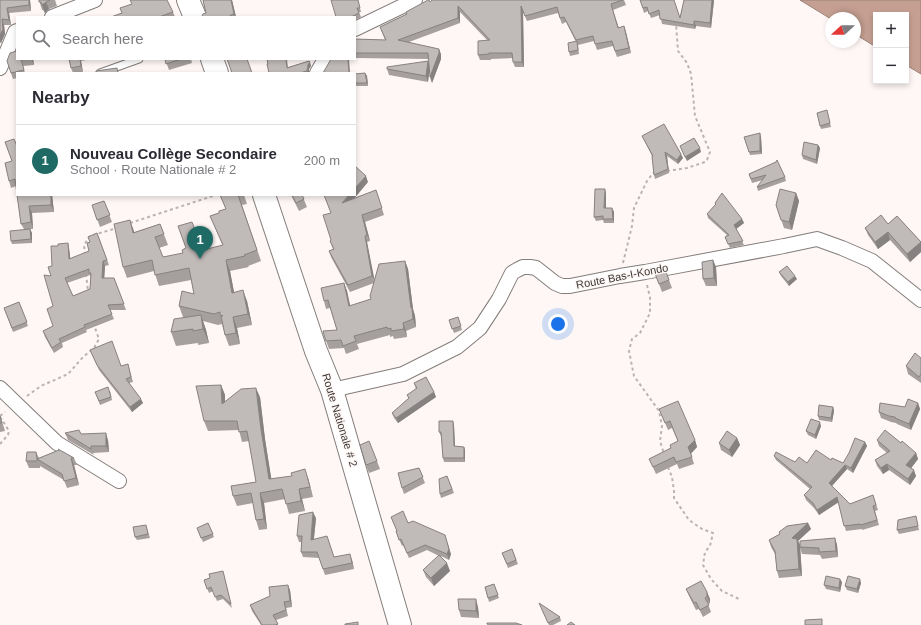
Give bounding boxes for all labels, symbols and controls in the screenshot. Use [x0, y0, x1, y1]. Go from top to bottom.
north arrow [825, 12, 861, 48]
map controls [873, 12, 909, 84]
button: + [873, 12, 909, 48]
search box [16, 16, 356, 60]
icon: search [30, 27, 52, 49]
text: Search here [62, 30, 144, 47]
button: − [873, 48, 909, 84]
text: Nearby [32, 88, 90, 107]
text: Nouveau Collège Secondaire [70, 145, 277, 162]
text: 1 [41, 153, 49, 168]
text: 200 m [304, 153, 340, 168]
text: School · Route Nationale # 2 [70, 162, 236, 177]
pin: 1 [187, 226, 213, 259]
street label: Route Bas-I-Kondo [575, 261, 669, 291]
your location [548, 314, 568, 334]
street label: Route Nationale # 2 [320, 372, 360, 468]

